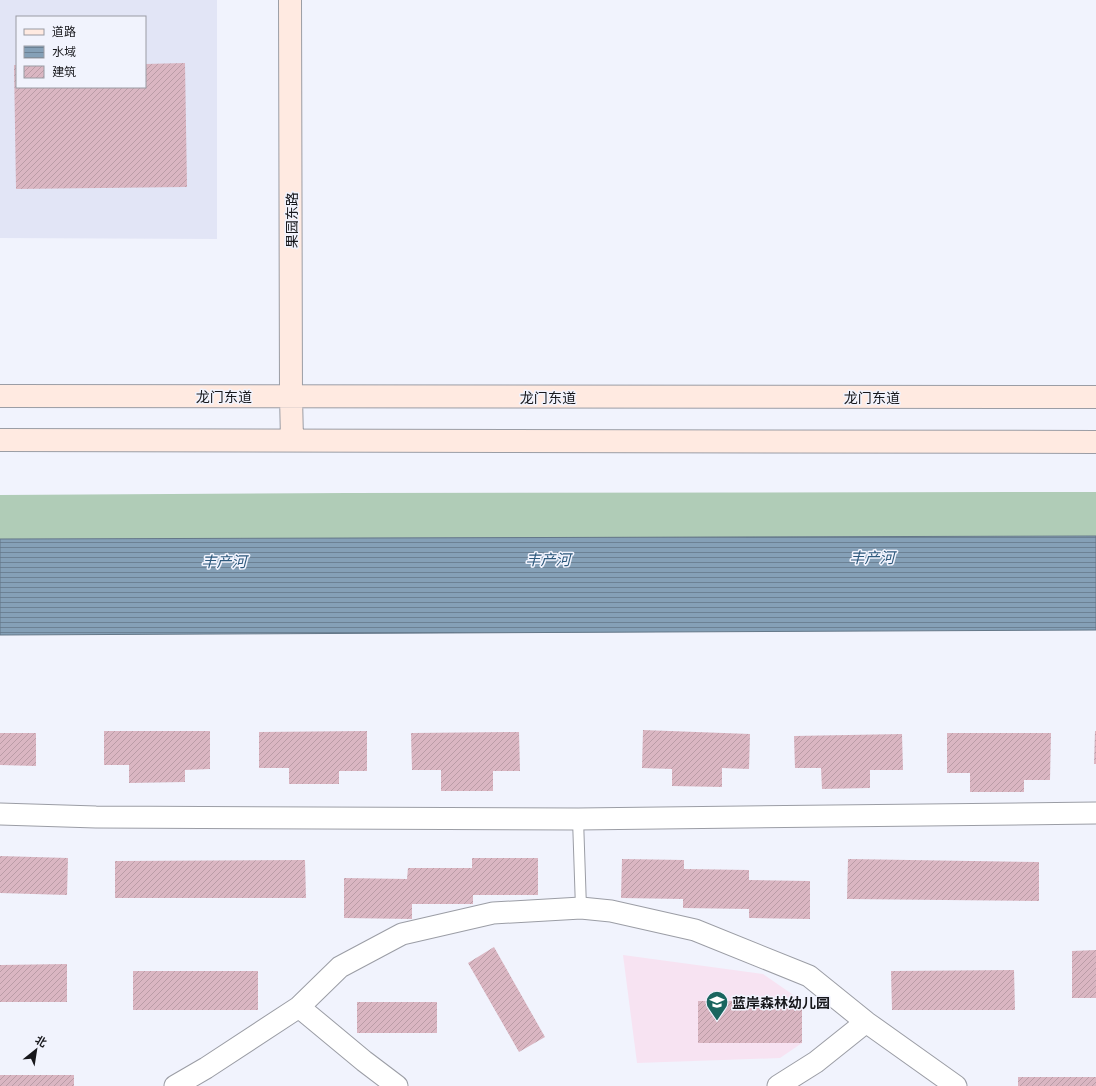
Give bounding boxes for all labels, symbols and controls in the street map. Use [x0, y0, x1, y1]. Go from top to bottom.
legend [16, 16, 146, 88]
text: 道路 [52, 23, 76, 40]
text: 水域 [52, 43, 76, 60]
text: 建筑 [52, 63, 76, 80]
street label: 果园东路 [282, 192, 301, 248]
street label: 龙门东道 [196, 387, 252, 406]
street label: 龙门东道 [520, 388, 576, 407]
street label: 龙门东道 [844, 388, 900, 407]
water label: 丰产河 [849, 547, 897, 567]
water label: 丰产河 [525, 549, 573, 569]
water label: 丰产河 [201, 551, 249, 571]
school or university icon: 蓝岸森林幼儿园 [704, 989, 730, 1022]
place label: 蓝岸森林幼儿园 [732, 993, 830, 1012]
north arrow [16, 1030, 56, 1070]
text: 北 [33, 1032, 50, 1050]

